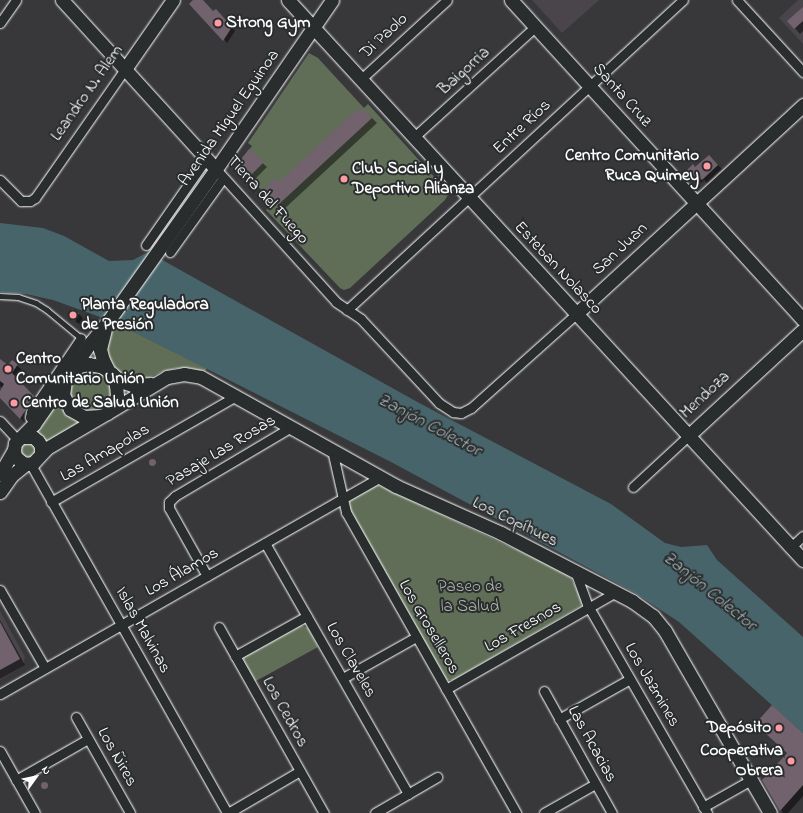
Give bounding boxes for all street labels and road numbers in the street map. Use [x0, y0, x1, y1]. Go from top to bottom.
street label: Di Paolo [356, 9, 412, 63]
street label: Leandro N. Alem [46, 41, 128, 145]
street label: Baigorria [434, 42, 494, 100]
street label: Avenida Miguel Eguinoa [174, 46, 284, 190]
street label: Santa Cruz [588, 59, 656, 131]
street label: Entre Ríos [489, 95, 555, 159]
street label: Tierra del Fuego [223, 151, 313, 249]
street label: Esteban Nolasco [510, 217, 606, 319]
street label: San Juan [588, 218, 652, 280]
street label: Mendoza [676, 367, 734, 423]
street label: Pasaje Las Rosas [163, 410, 279, 492]
street label: Las Amapolas [57, 419, 153, 487]
street label: Los Copíhues [469, 493, 561, 551]
street label: Los Álamos [142, 543, 222, 601]
street label: Los Groselleros [394, 576, 464, 678]
street label: Islas Malvinas [111, 583, 175, 677]
street label: Los Fresnos [481, 597, 565, 657]
street label: Los Claveles [321, 619, 381, 701]
street label: Los Jazmines [620, 639, 684, 731]
street label: Los Cedros [257, 673, 313, 751]
street label: Las Acacias [563, 702, 621, 786]
street label: Los Ñires [93, 724, 141, 790]

